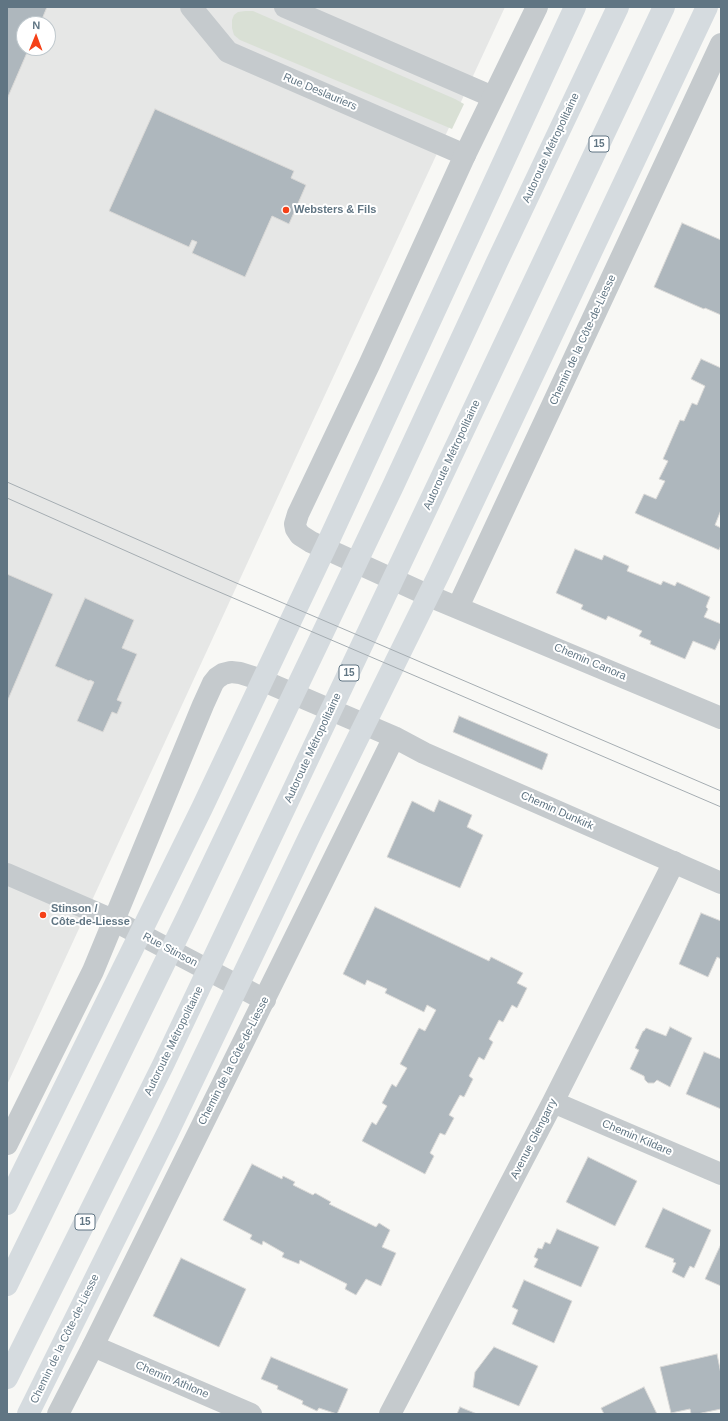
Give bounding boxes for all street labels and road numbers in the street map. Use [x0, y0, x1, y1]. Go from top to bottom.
street label: Rue Deslauriers [281, 71, 359, 113]
street label: Autoroute Métropolitaine [520, 91, 582, 205]
road number: 15 [589, 136, 609, 152]
street label: Chemin de la Côte-de-Liesse [547, 273, 619, 407]
street label: Autoroute Métropolitaine [421, 398, 483, 512]
street label: Chemin Canora [552, 641, 628, 683]
road number: 15 [339, 665, 359, 681]
street label: Autoroute Métropolitaine [282, 691, 344, 805]
street label: Chemin Dunkirk [519, 789, 595, 833]
street label: Rue Stinson [140, 930, 200, 970]
street label: Autoroute Métropolitaine [142, 984, 206, 1098]
street label: Chemin de la Côte-de-Liesse [196, 995, 272, 1127]
street label: Avenue Glengarry [508, 1097, 560, 1181]
street label: Chemin Kildare [600, 1117, 674, 1159]
road number: 15 [75, 1214, 95, 1230]
street label: Chemin de la Côte-de-Liesse [28, 1272, 102, 1406]
street label: Chemin Athlone [133, 1359, 211, 1401]

